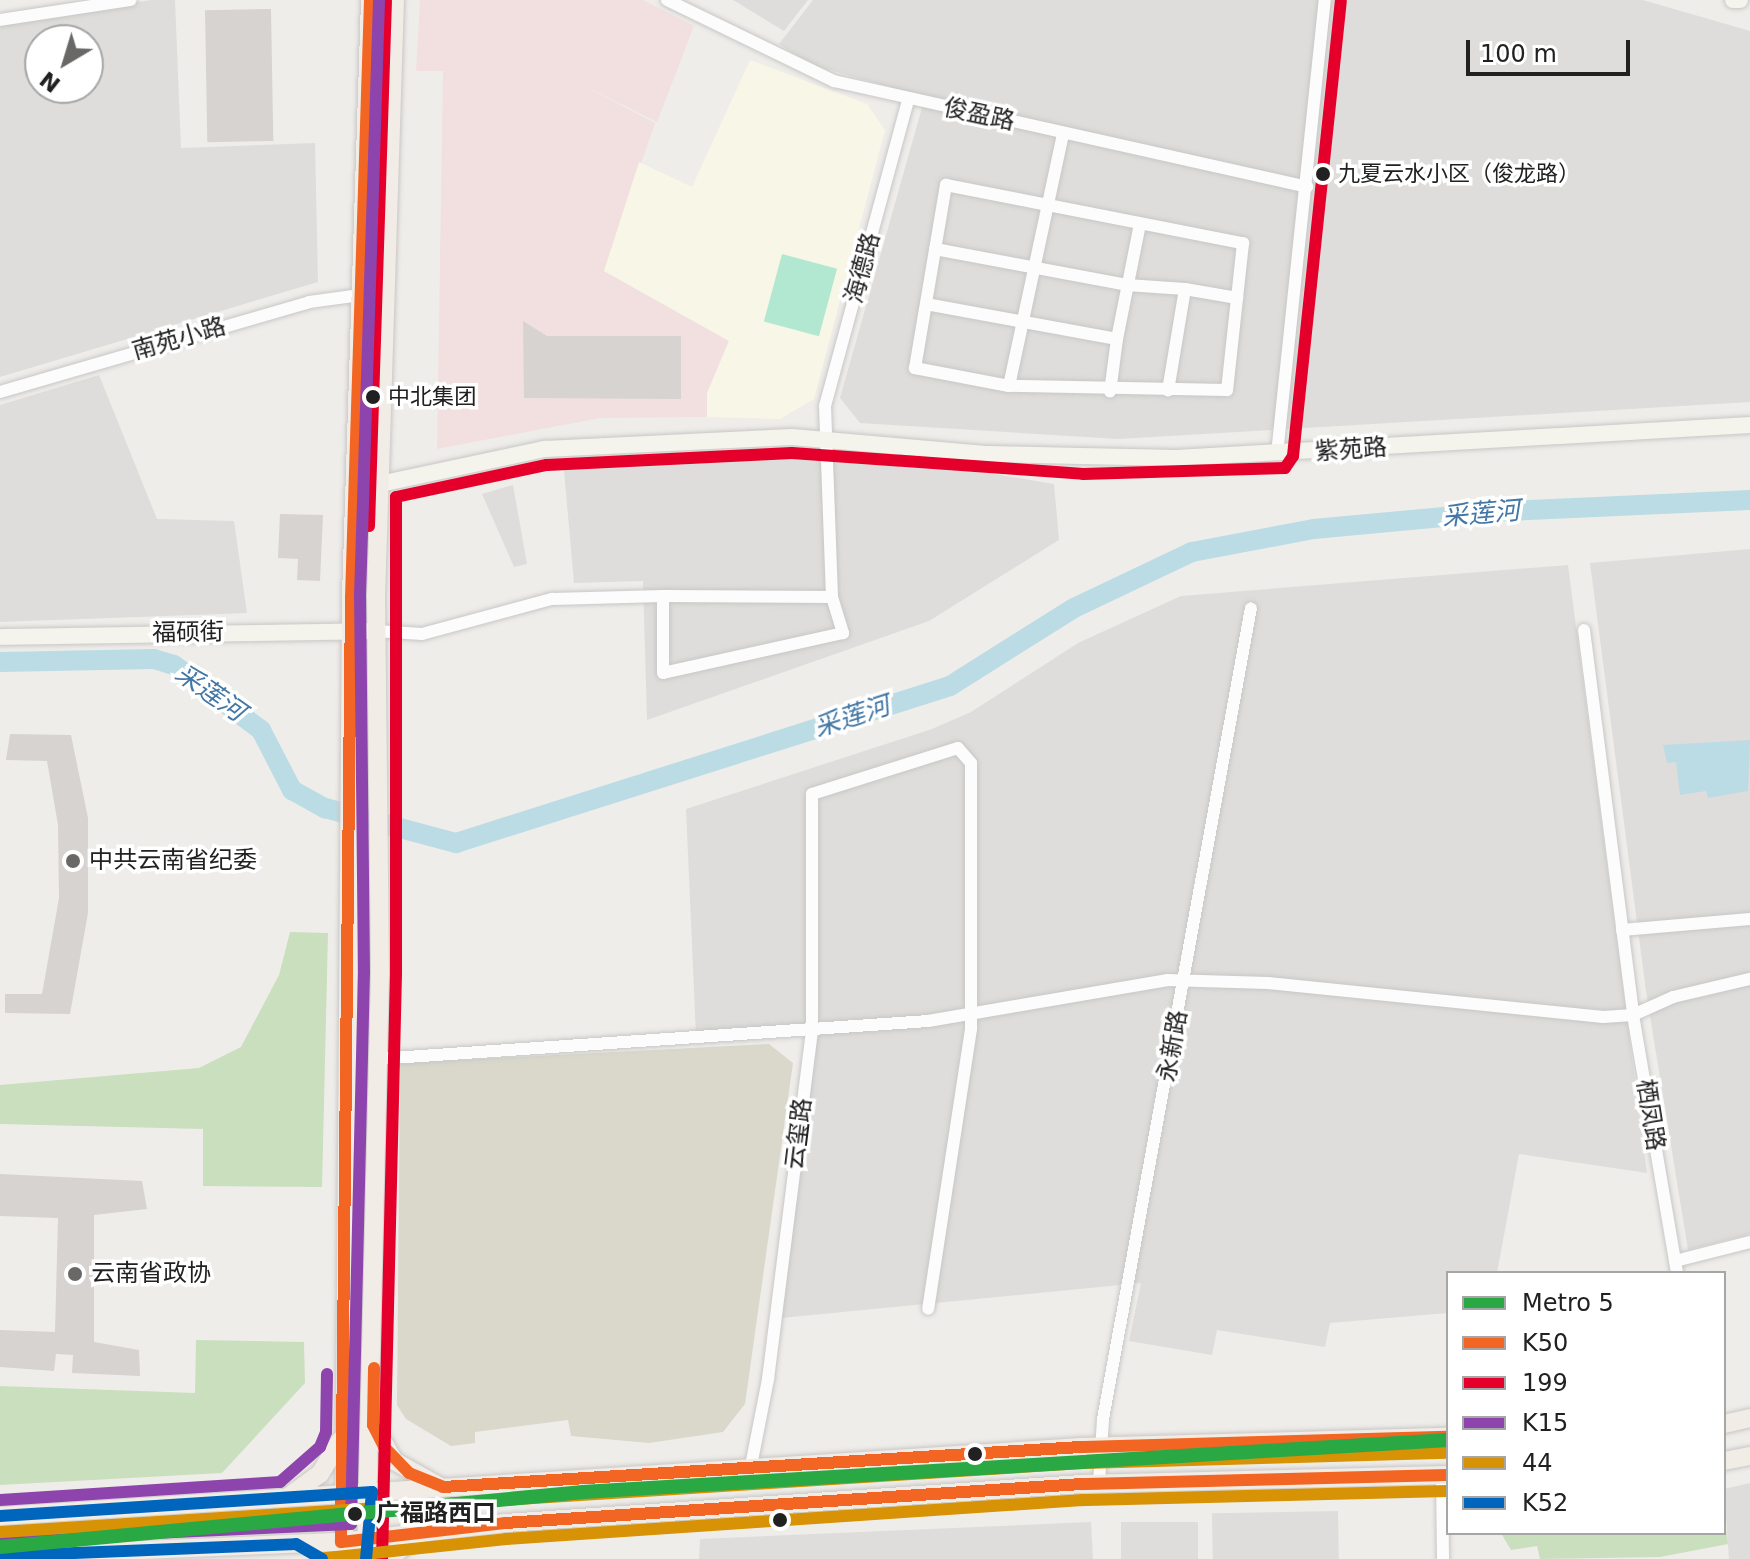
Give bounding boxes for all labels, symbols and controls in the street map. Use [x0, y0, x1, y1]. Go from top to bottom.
north arrow [24, 24, 104, 104]
scale bar [1470, 24, 1634, 74]
text: 100 m [1480, 40, 1557, 68]
text: N [35, 66, 65, 97]
street label: 俊盈路 [941, 93, 1017, 137]
place label: 九夏云水小区（俊龙路） [1338, 161, 1580, 187]
marker: 九夏云水小区（俊龙路） [1315, 166, 1331, 182]
street label: 海德路 [840, 229, 886, 307]
street label: 南苑小路 [129, 312, 229, 366]
place label: 中北集团 [388, 384, 476, 410]
marker: 中北集团 [365, 389, 381, 405]
street label: 紫苑路 [1314, 433, 1388, 467]
water label: 采莲河 [1441, 495, 1521, 533]
street label: 福硕街 [152, 618, 224, 648]
water label: 采莲河 [169, 658, 251, 728]
water label: 采莲河 [810, 690, 894, 744]
place label: 中共云南省纪委 [89, 847, 257, 875]
marker: 中共云南省纪委 [64, 852, 82, 870]
street label: 永新路 [1153, 1008, 1193, 1084]
street label: 栖凤路 [1630, 1077, 1670, 1153]
street label: 云玺路 [780, 1097, 818, 1171]
place label: 云南省政协 [91, 1260, 211, 1288]
marker: 云南省政协 [66, 1265, 84, 1283]
legend [1446, 1271, 1726, 1535]
text: Metro 5 [1522, 1289, 1614, 1317]
text: K50 [1522, 1329, 1568, 1357]
text: 199 [1522, 1369, 1568, 1397]
text: K15 [1522, 1409, 1568, 1437]
unlabelled marker [967, 1446, 983, 1462]
text: 44 [1522, 1449, 1553, 1477]
text: K52 [1522, 1489, 1568, 1517]
marker: 广福路西口 [341, 1500, 369, 1528]
place label: 广福路西口 [376, 1500, 496, 1528]
unlabelled marker [772, 1512, 788, 1528]

